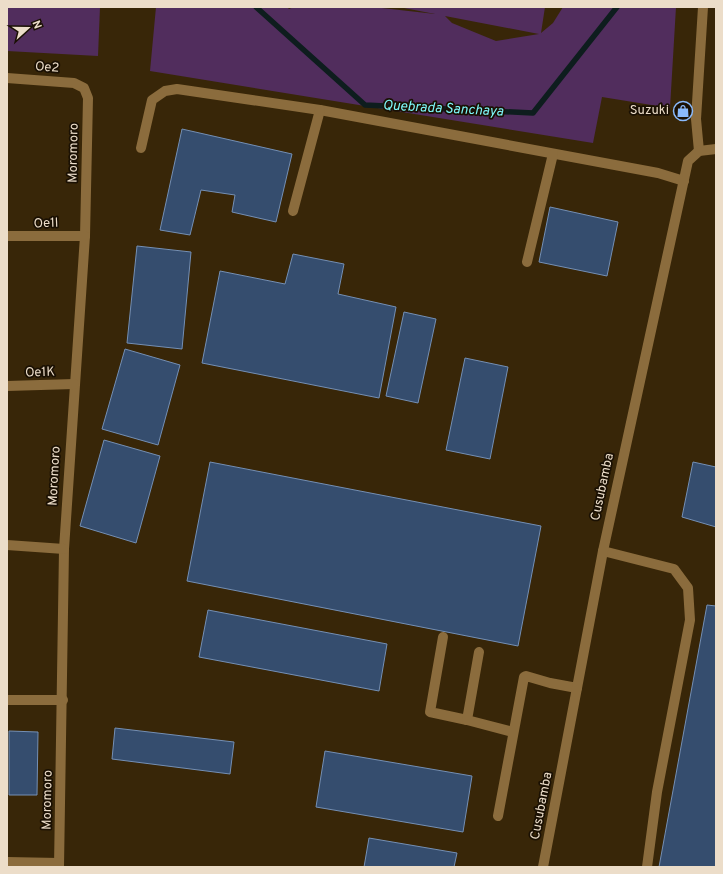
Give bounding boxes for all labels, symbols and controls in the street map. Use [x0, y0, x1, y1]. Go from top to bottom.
north arrow [8, 8, 48, 48]
text: N [28, 19, 44, 31]
street label: Oe2 [34, 59, 60, 77]
water label: Quebrada Sanchaya [382, 97, 504, 121]
shop icon: Suzuki [672, 100, 694, 122]
place label: Suzuki [630, 103, 669, 119]
street label: Moromoro [65, 123, 83, 183]
street label: Oe1l [33, 216, 59, 232]
street label: Oe1K [25, 364, 55, 382]
street label: Moromoro [45, 446, 65, 506]
street label: Cusubamba [588, 452, 618, 522]
street label: Moromoro [39, 770, 57, 830]
street label: Cusubamba [528, 771, 556, 841]

